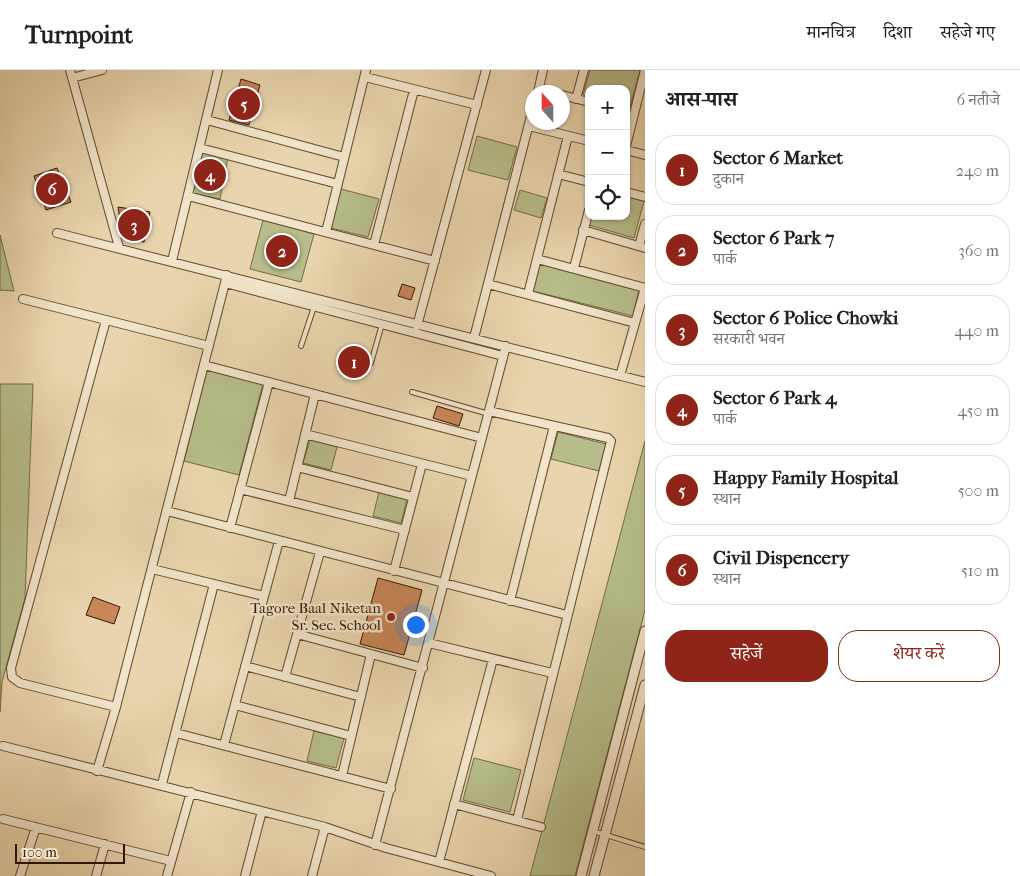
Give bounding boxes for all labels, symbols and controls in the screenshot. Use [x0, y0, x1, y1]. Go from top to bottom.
text: Turnpoint [25, 21, 133, 49]
text: मानचित्र [807, 22, 855, 43]
text: दिशा [883, 22, 912, 43]
text: सहेजे गए [940, 22, 995, 43]
pin: 5 [228, 85, 260, 123]
north arrow [525, 85, 570, 130]
map controls [585, 85, 630, 220]
button: + [585, 85, 630, 130]
text: आस-पास [665, 87, 737, 111]
text: 6 नतीजे [956, 90, 1000, 109]
button: − [585, 130, 630, 175]
text: Sector 6 Market [713, 147, 843, 169]
pin: 4 [194, 156, 226, 194]
text: 1 [679, 161, 685, 180]
text: 240 m [956, 161, 999, 180]
text: दुकान [713, 169, 744, 188]
pin: 6 [36, 170, 68, 208]
button: locate [585, 175, 630, 220]
pin: 3 [118, 206, 150, 244]
text: Sector 6 Park 7 [713, 227, 834, 249]
pin: 2 [266, 232, 298, 270]
text: 2 [678, 241, 686, 260]
text: 360 m [958, 241, 999, 260]
text: पार्क [713, 249, 737, 268]
text: Sector 6 Police Chowki [713, 307, 898, 329]
text: 3 [679, 321, 685, 340]
text: 440 m [954, 321, 999, 340]
text: सरकारी भवन [713, 329, 785, 348]
pin: 1 [338, 343, 370, 381]
text: Sector 6 Park 4 [713, 387, 836, 409]
text: 4 [677, 401, 687, 420]
text: 450 m [958, 401, 999, 420]
text: पार्क [713, 409, 737, 428]
text: Happy Family Hospital [713, 467, 899, 489]
text: 5 [679, 481, 685, 500]
text: 500 m [958, 481, 999, 500]
text: स्थान [713, 489, 741, 508]
text: Civil Dispencery [713, 547, 849, 569]
text: 6 [678, 561, 686, 580]
text: 510 m [961, 561, 999, 580]
text: स्थान [713, 569, 741, 588]
place label: Tagore Baal Niketan Sr. Sec. School [250, 599, 381, 634]
marker: Tagore Baal Niketan Sr. Sec. School [385, 611, 397, 623]
your location [403, 612, 429, 638]
button: सहेजें [665, 630, 828, 682]
button: शेयर करें [838, 630, 1000, 682]
scale bar [15, 841, 125, 864]
text: 100 m [22, 844, 57, 861]

